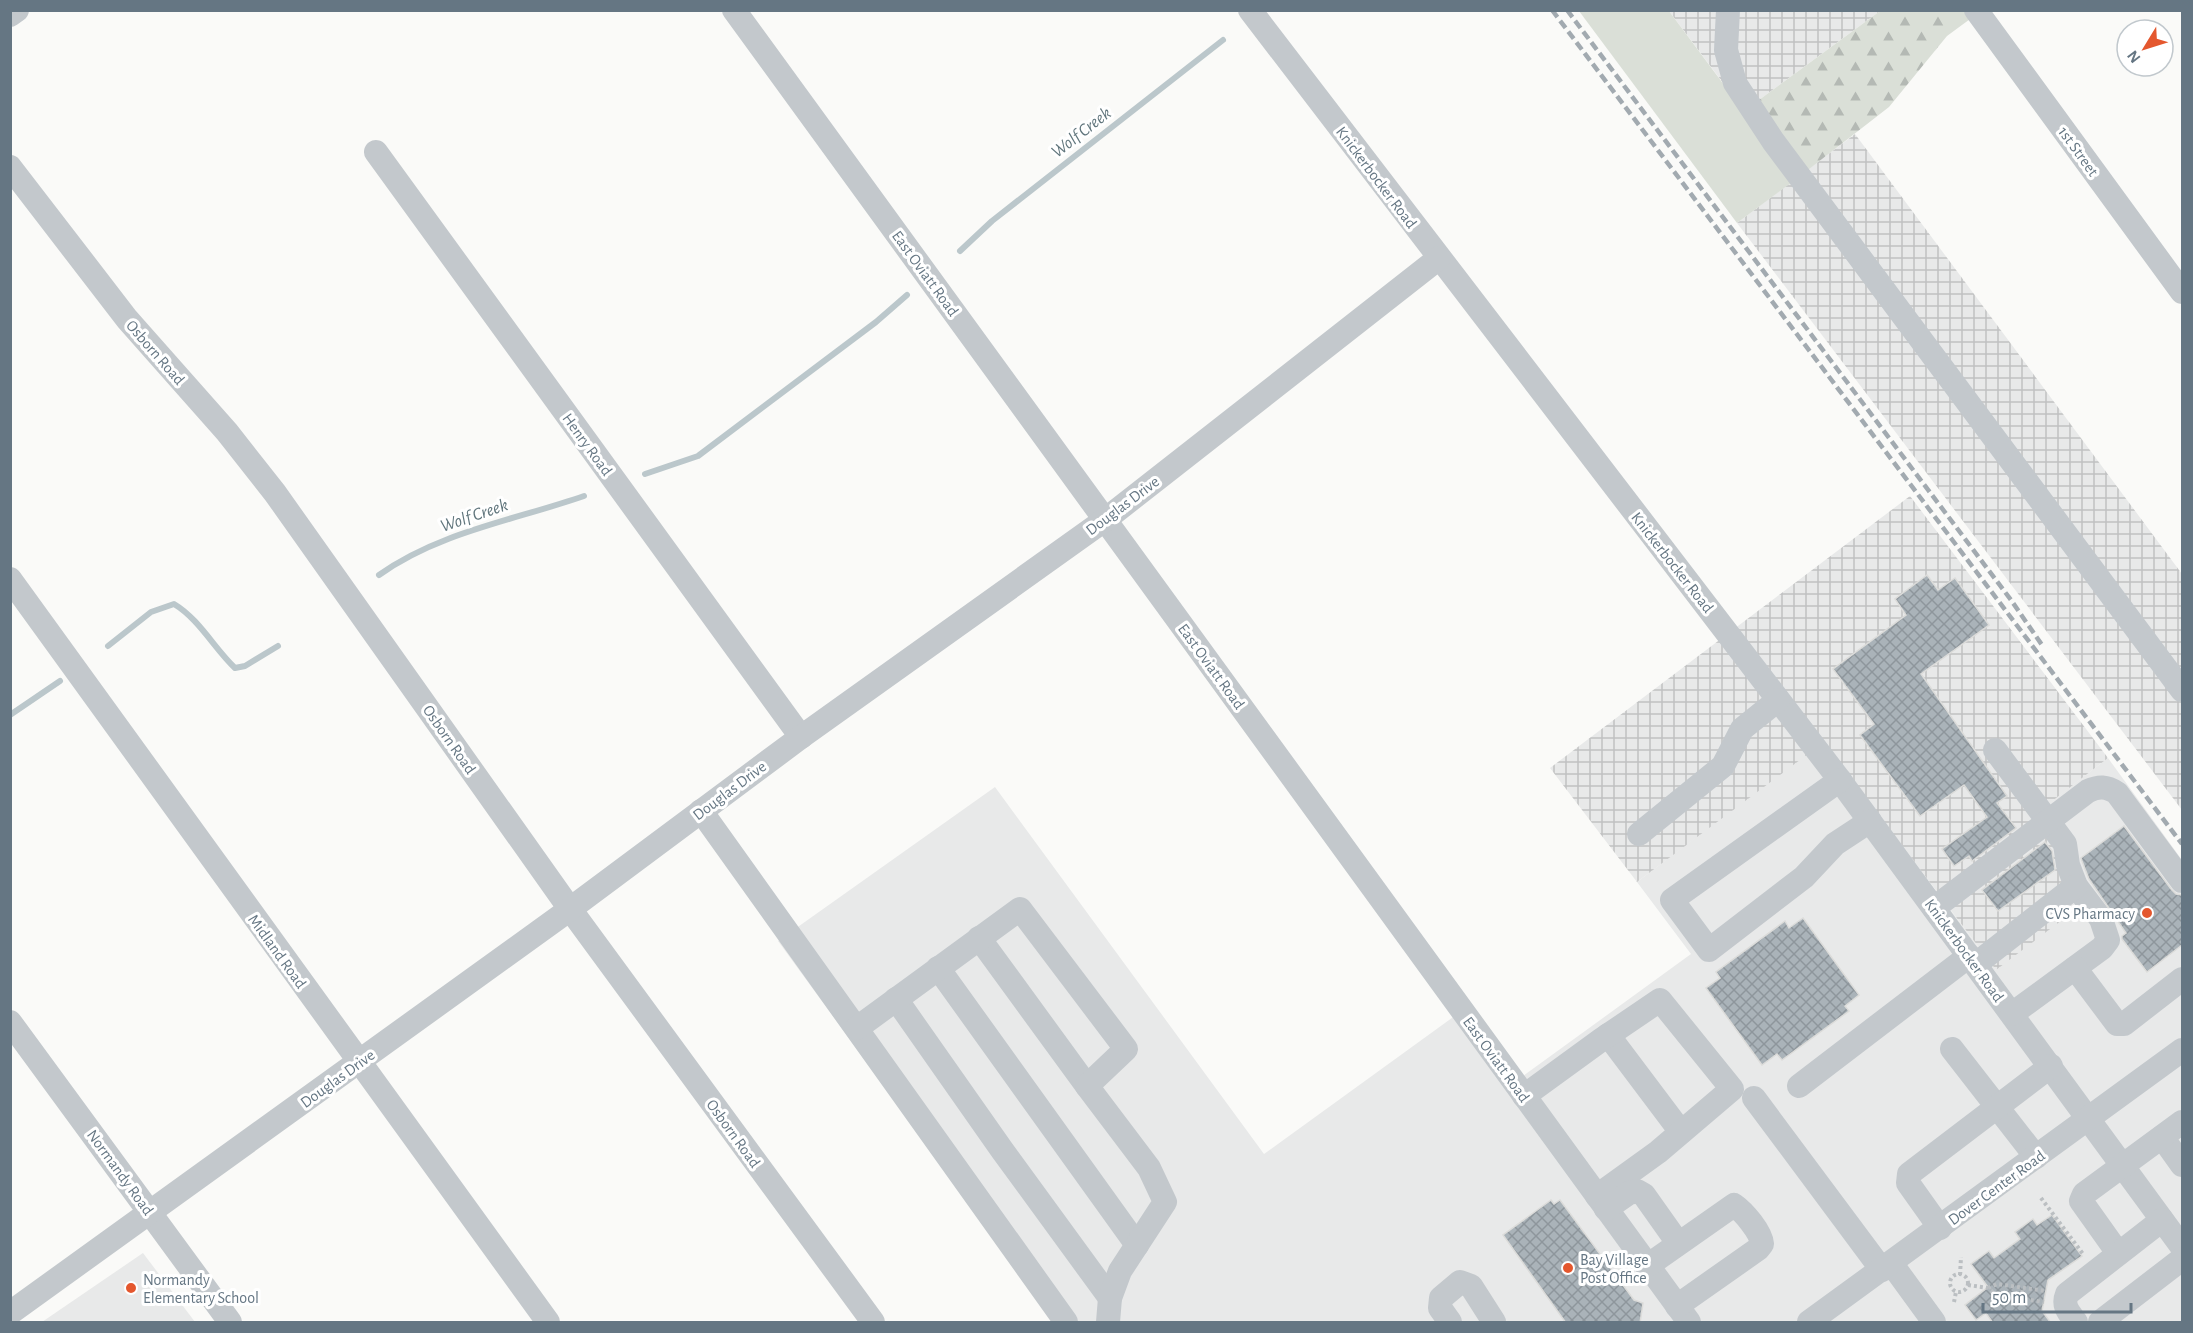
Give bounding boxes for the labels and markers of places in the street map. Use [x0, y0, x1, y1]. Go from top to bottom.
place label: CVS Pharmacy [2045, 906, 2135, 923]
marker: CVS Pharmacy [2140, 906, 2154, 920]
place label: Bay Village Post Office [1580, 1252, 1649, 1286]
marker: Bay Village Post Office [1561, 1261, 1575, 1275]
place label: Normandy Elementary School [143, 1272, 259, 1307]
marker: Normandy Elementary School [124, 1281, 138, 1295]

